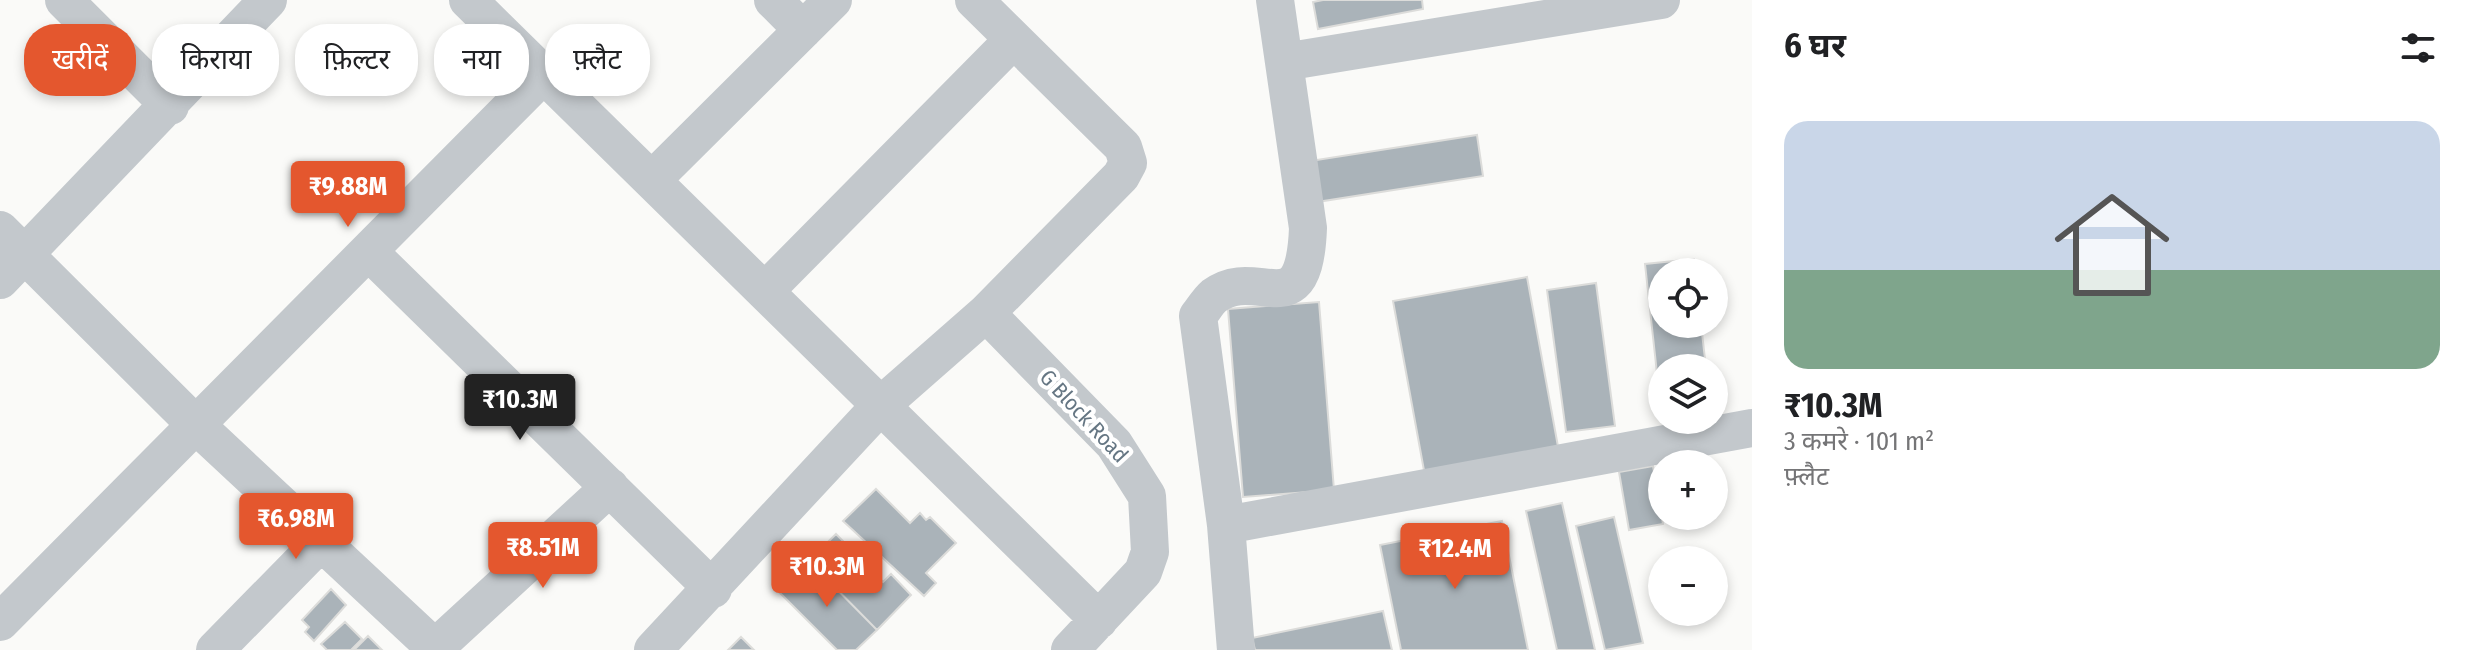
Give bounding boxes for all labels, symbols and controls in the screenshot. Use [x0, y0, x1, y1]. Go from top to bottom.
chip: खरीदें [24, 24, 136, 96]
chip: किराया [152, 24, 279, 96]
chip: फ़िल्टर [295, 24, 418, 96]
chip: नया [434, 24, 529, 96]
chip: फ़्लैट [545, 24, 650, 96]
text: 6 घर [1784, 25, 1846, 66]
icon: filters [2396, 26, 2440, 70]
pin: ₹9.88M [283, 161, 413, 229]
text: ₹9.88M [309, 171, 387, 202]
icon: home [2040, 173, 2184, 317]
map controls [1648, 258, 1728, 626]
button: locate [1648, 258, 1728, 338]
button: layers [1648, 354, 1728, 434]
street label: G Block Road [1034, 364, 1134, 468]
pin: ₹10.3M [455, 374, 585, 442]
text: ₹10.3M [482, 384, 558, 415]
text: ₹10.3M [1784, 385, 1882, 426]
text: 3 कमरे · 101 m² [1784, 426, 1934, 457]
button: + [1648, 450, 1728, 530]
text: फ़्लैट [1784, 461, 1829, 492]
pin: ₹6.98M [231, 493, 361, 561]
text: ₹6.98M [257, 503, 335, 534]
pin: ₹8.51M [478, 522, 608, 590]
pin: ₹12.4M [1390, 523, 1520, 591]
text: ₹8.51M [506, 532, 580, 563]
text: ₹12.4M [1418, 533, 1492, 564]
pin: ₹10.3M [762, 541, 892, 609]
button: − [1648, 546, 1728, 626]
text: ₹10.3M [789, 551, 865, 582]

